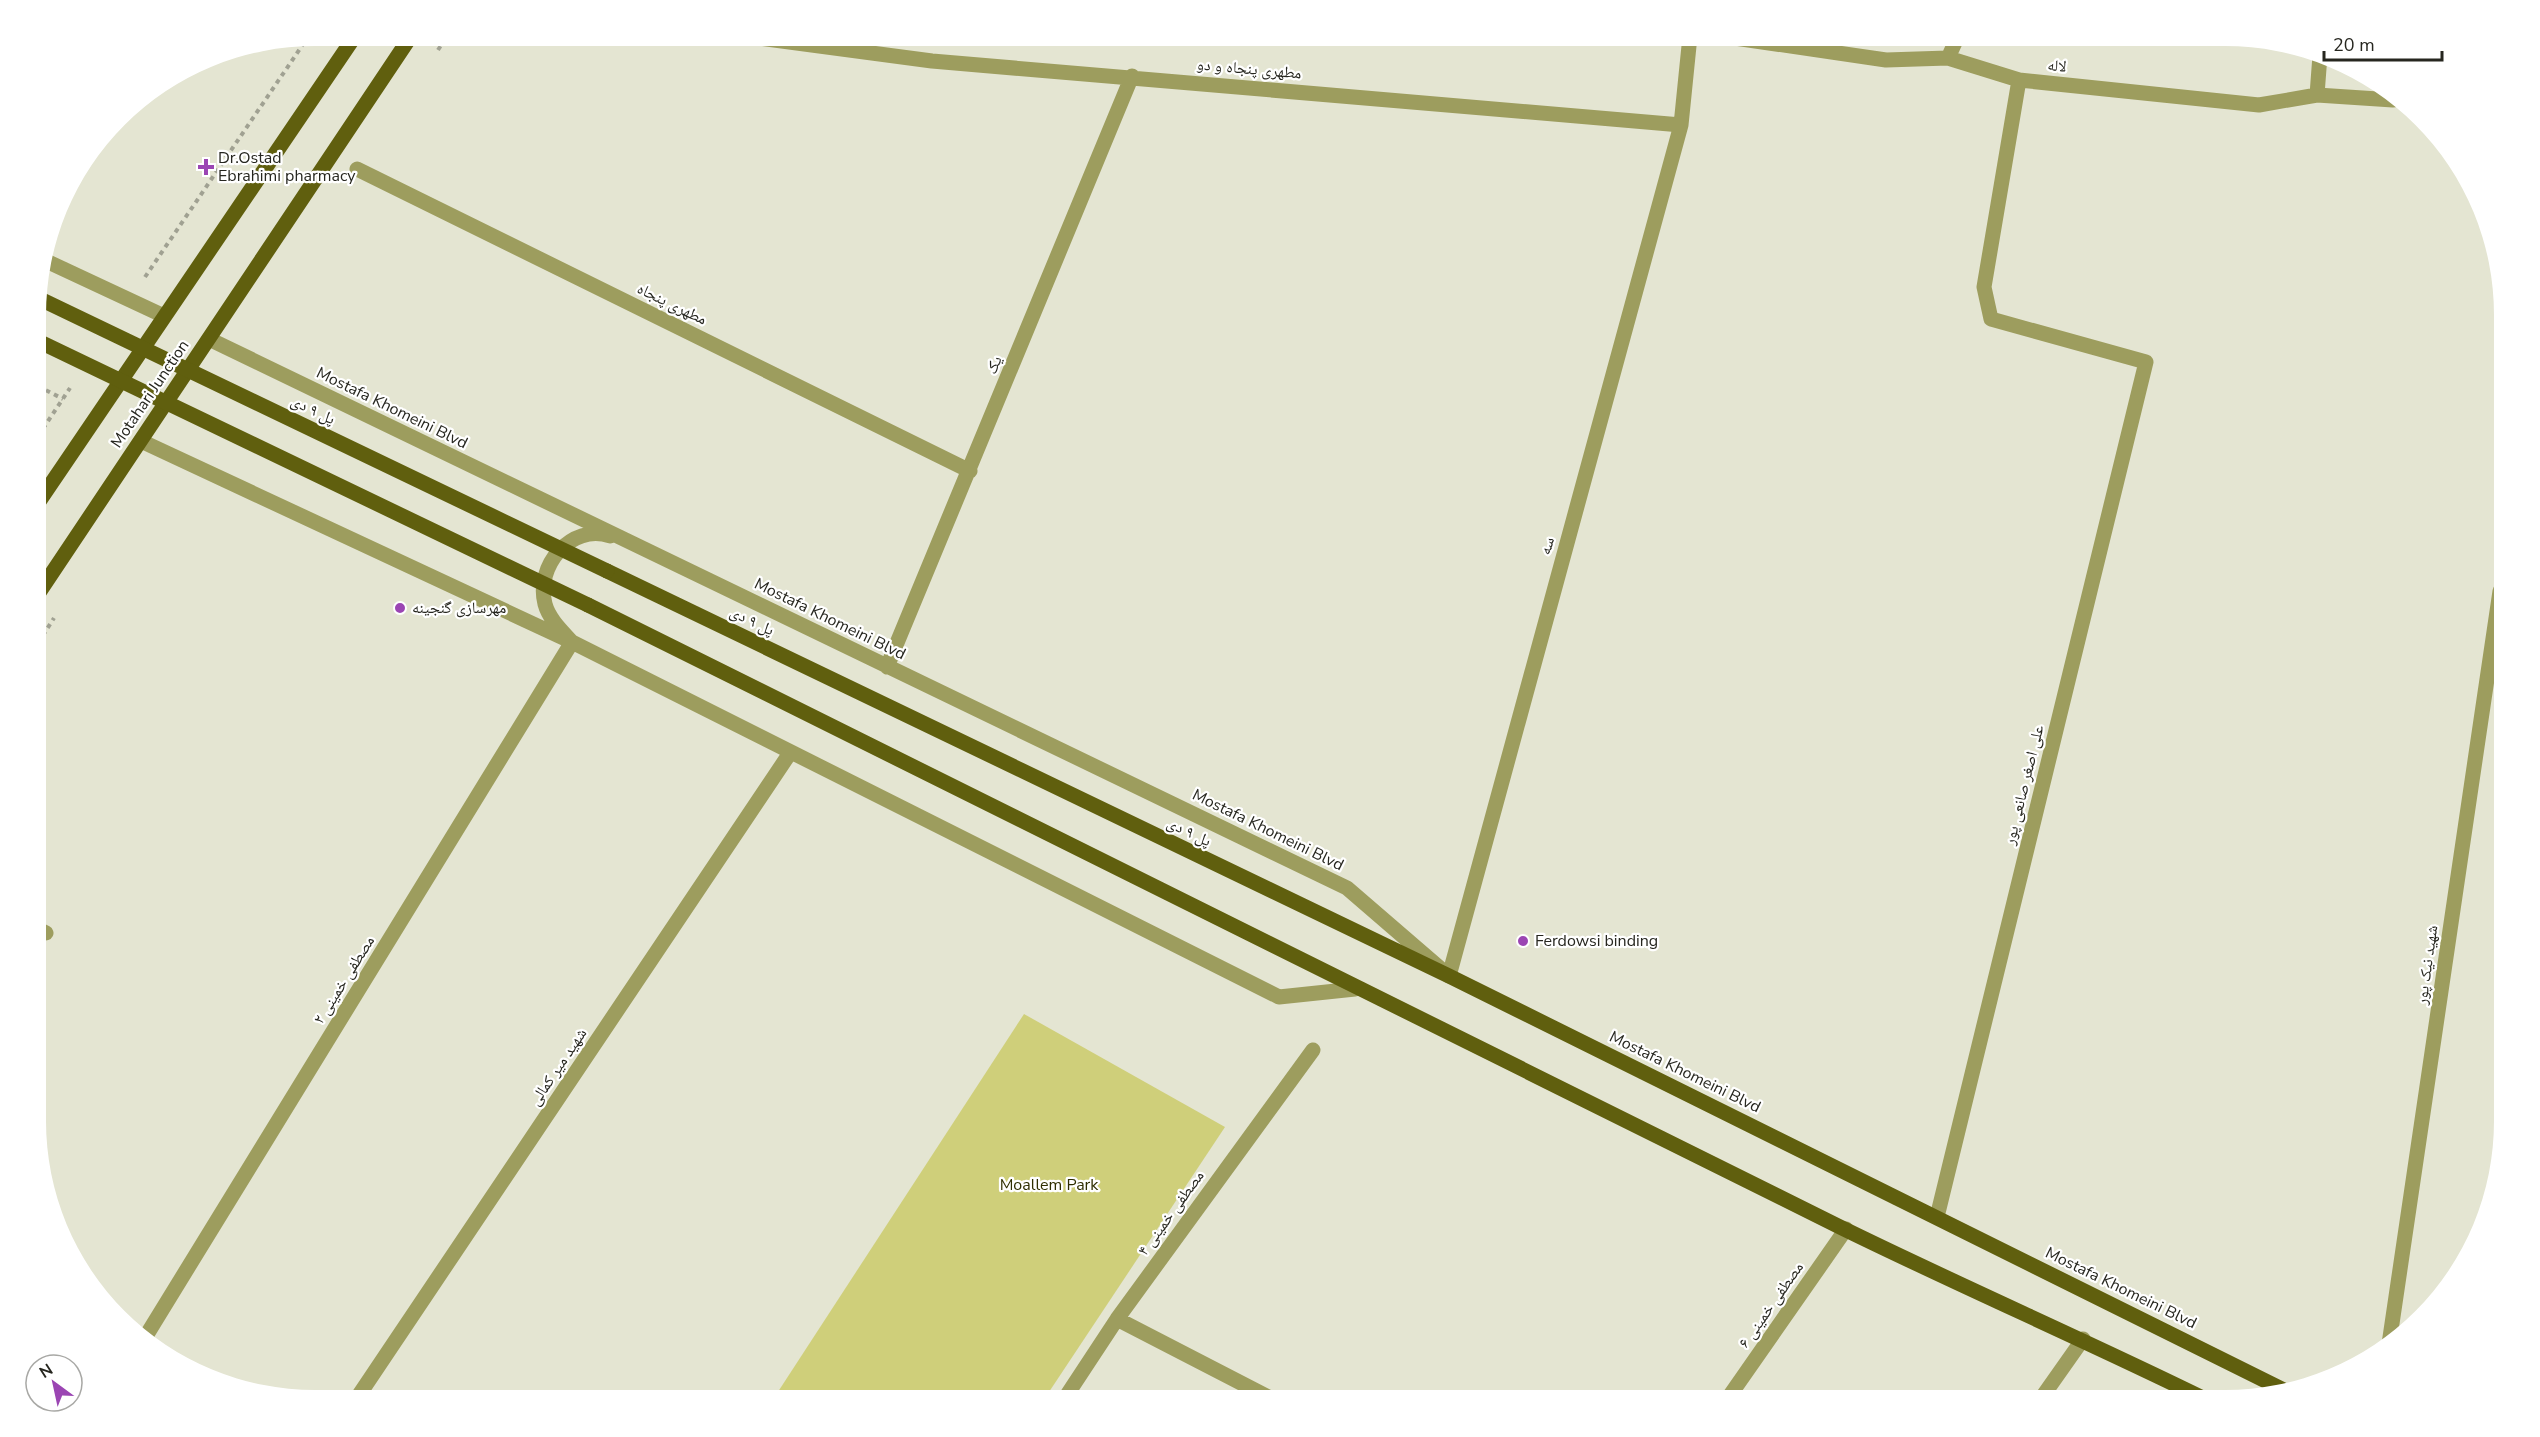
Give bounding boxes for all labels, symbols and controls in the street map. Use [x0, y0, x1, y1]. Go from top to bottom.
scale bar [2324, 24, 2442, 62]
text: 20 m [2333, 33, 2375, 57]
street label: مطهری پنجاه و دو [1196, 53, 1302, 85]
street label: لاله [2046, 54, 2068, 78]
place label: Dr.Ostad Ebrahimi pharmacy [218, 147, 356, 187]
marker: Dr.Ostad Ebrahimi pharmacy [199, 160, 213, 174]
street label: مطهری پنجاه [633, 278, 711, 330]
street label: Motahari Junction [106, 336, 194, 452]
street label: یک [980, 353, 1008, 377]
street label: Mostafa Khomeini Blvd [313, 362, 471, 454]
street label: پل ۹ دی [287, 390, 339, 430]
street label: سه [1534, 535, 1560, 557]
street label: Mostafa Khomeini Blvd [751, 573, 909, 665]
place label: مهرسازی گنجینه [412, 597, 506, 619]
marker: مهرسازی گنجینه [393, 601, 407, 615]
street label: پل ۹ دی [726, 601, 778, 641]
street label: علی اصغر صانعی پور [1998, 723, 2050, 848]
street label: Mostafa Khomeini Blvd [1189, 784, 1347, 876]
street label: پل ۹ دی [1163, 812, 1215, 852]
street label: شهید نیک پور [2410, 924, 2443, 1007]
place label: Ferdowsi binding [1535, 930, 1658, 952]
street label: مصطفی خمینی ۲ [308, 932, 380, 1028]
marker: Ferdowsi binding [1516, 934, 1530, 948]
street label: شهید میر کمالی [524, 1024, 592, 1110]
street label: Mostafa Khomeini Blvd [1606, 1026, 1764, 1118]
street label: مصطفی خمینی ۴ [1133, 1166, 1209, 1260]
park label: Moallem Park [1000, 1174, 1099, 1196]
street label: Mostafa Khomeini Blvd [2042, 1242, 2200, 1334]
street label: مصطفی خمینی ۶ [1733, 1257, 1809, 1353]
north arrow [24, 1353, 84, 1413]
text: N [35, 1359, 57, 1384]

